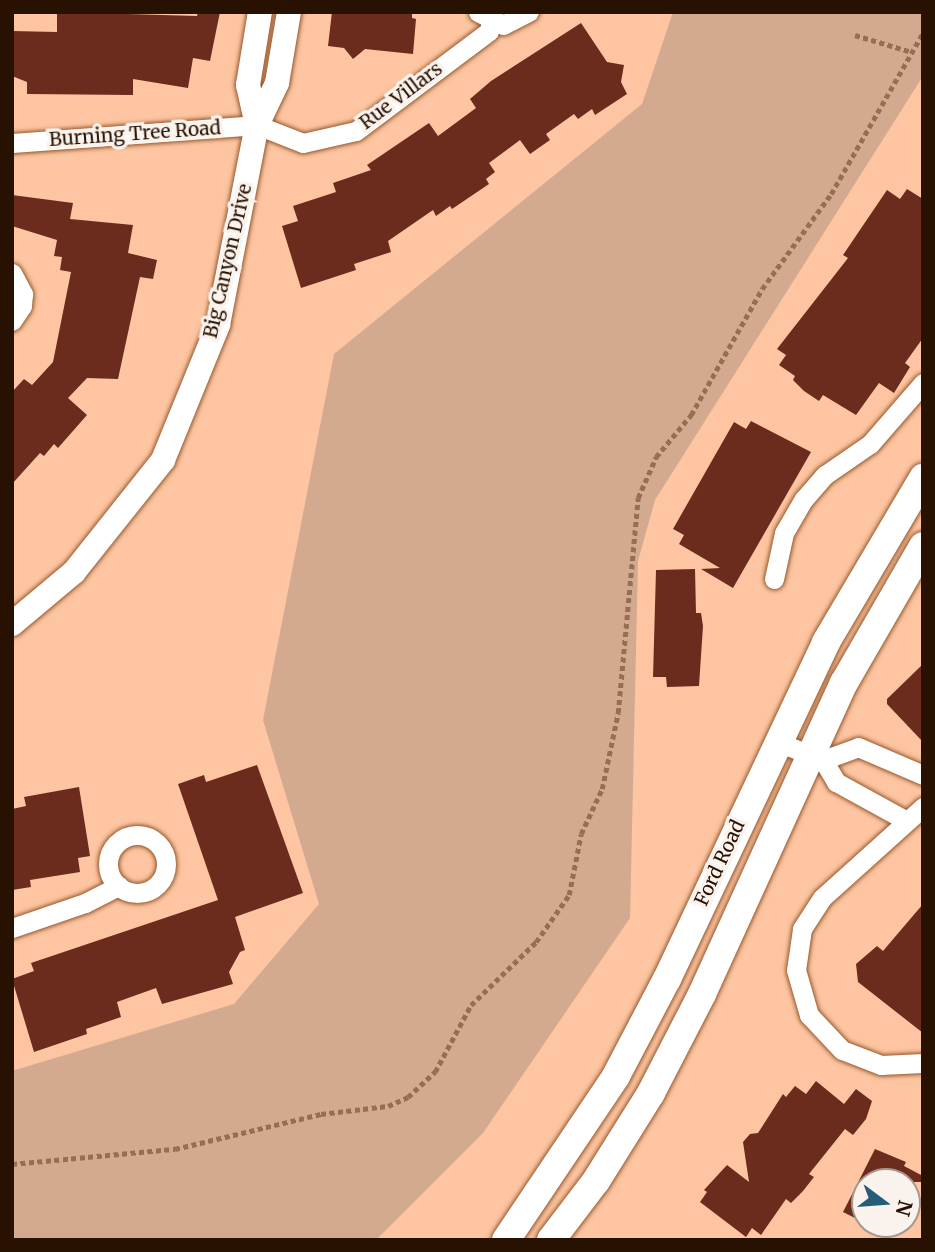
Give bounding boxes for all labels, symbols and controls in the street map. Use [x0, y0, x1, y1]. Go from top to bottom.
street label: Rue Villars [355, 58, 447, 134]
street label: Burning Tree Road [48, 117, 222, 151]
street label: Big Canyon Drive [199, 182, 257, 340]
street label: Ford Road [690, 817, 750, 909]
north arrow [851, 1168, 921, 1238]
text: N [891, 1198, 918, 1219]

